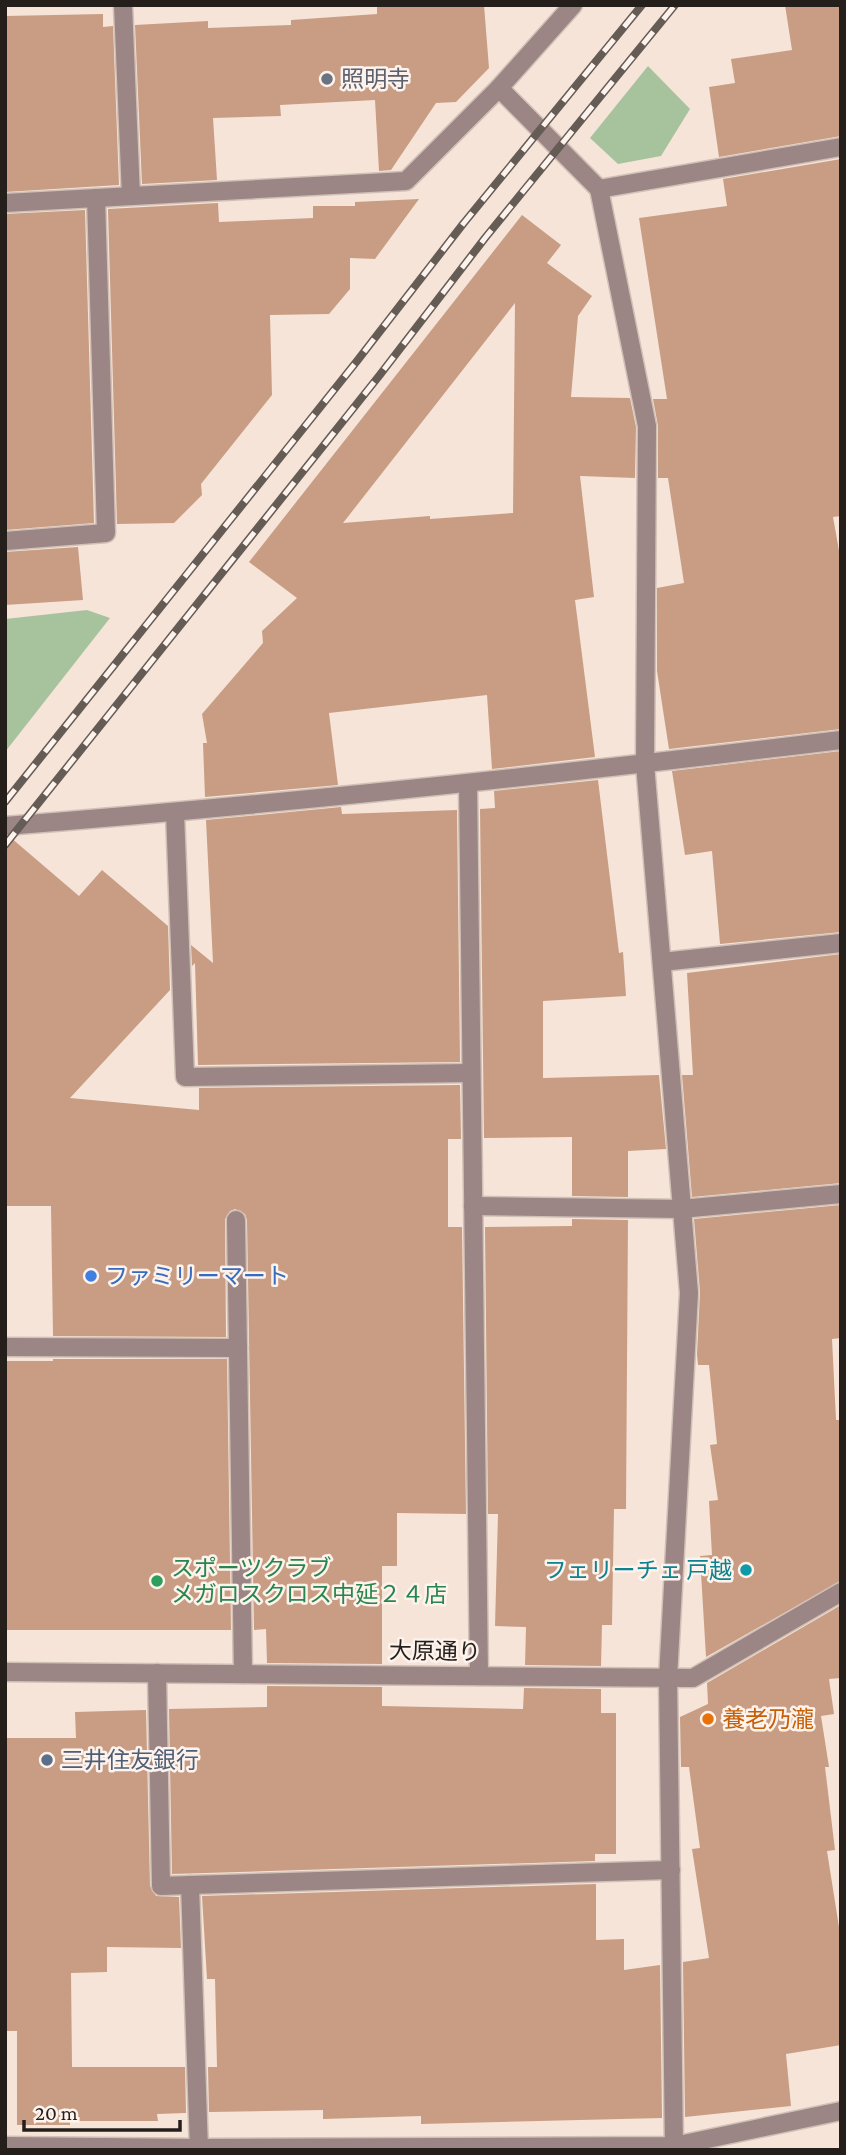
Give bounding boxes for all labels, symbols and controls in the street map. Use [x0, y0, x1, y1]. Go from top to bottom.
place label: 照明寺 [341, 66, 410, 92]
marker: 照明寺 [319, 71, 335, 87]
place label: ファミリーマート [105, 1263, 289, 1289]
marker: ファミリーマート [83, 1268, 99, 1284]
place label: スポーツクラブ メガロスクロス中延２４店 [171, 1555, 447, 1607]
place label: フェリーチェ 戸越 [544, 1557, 732, 1583]
marker: フェリーチェ 戸越 [738, 1562, 754, 1578]
marker: スポーツクラブ メガロスクロス中延２４店 [149, 1573, 165, 1589]
street label: 大原通り [389, 1637, 481, 1665]
place label: 養老乃瀧 [722, 1706, 814, 1732]
marker: 養老乃瀧 [700, 1711, 716, 1727]
place label: 三井住友銀行 [61, 1747, 199, 1773]
marker: 三井住友銀行 [39, 1752, 55, 1768]
scale bar [24, 2088, 180, 2132]
text: 20 m [35, 2101, 78, 2125]

